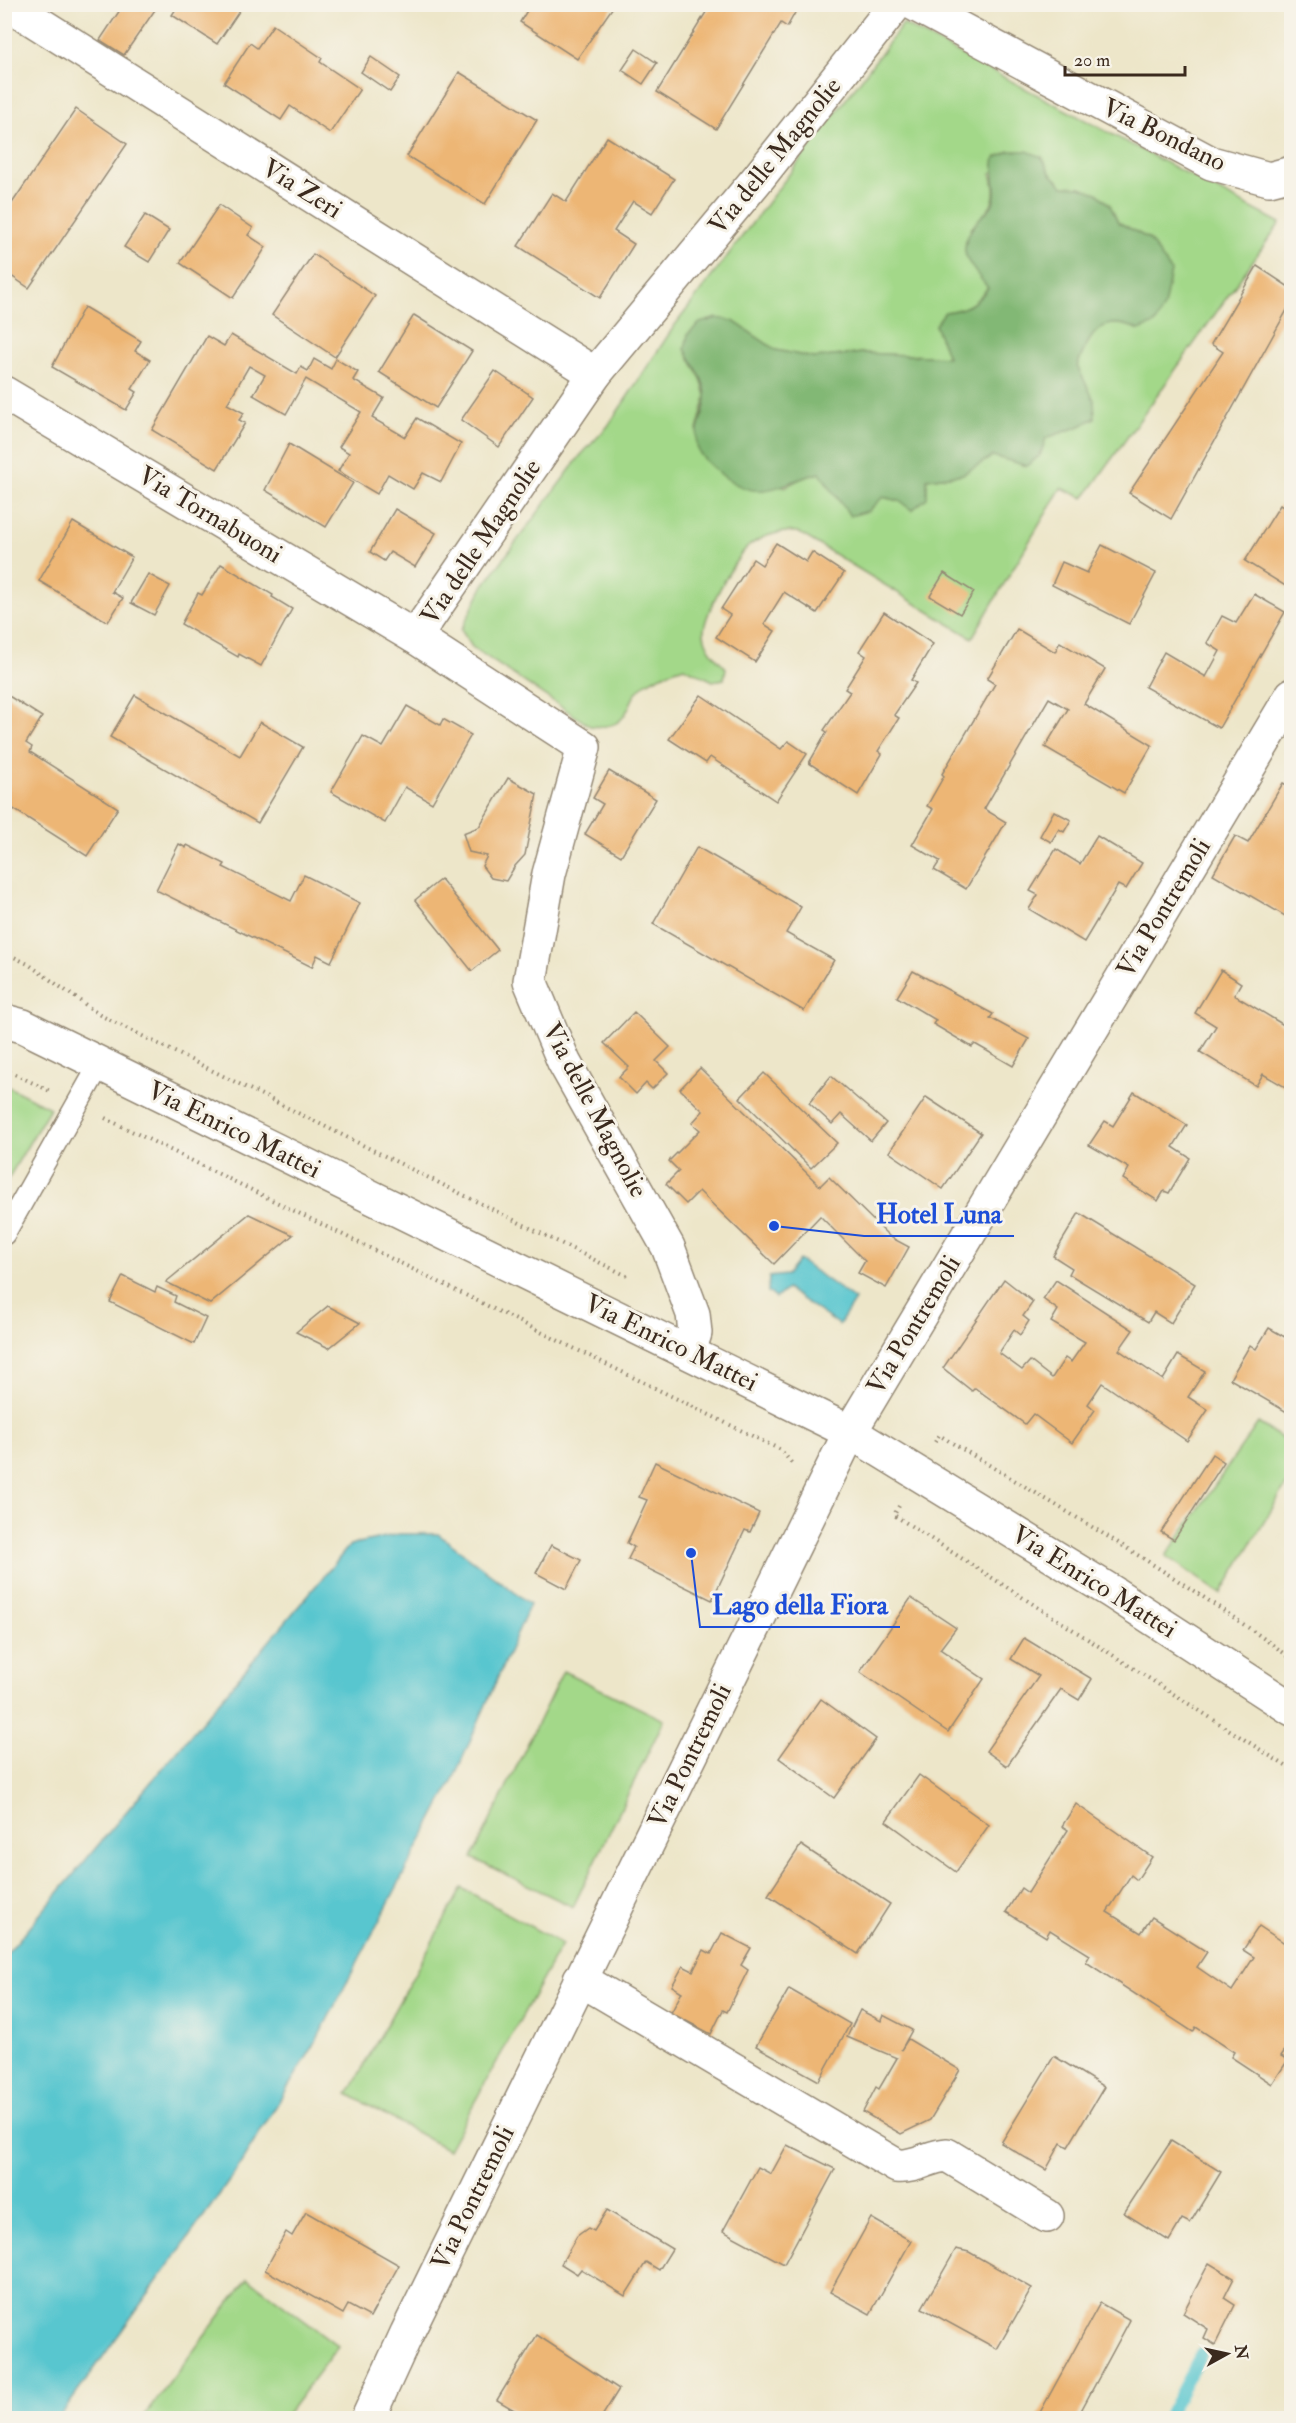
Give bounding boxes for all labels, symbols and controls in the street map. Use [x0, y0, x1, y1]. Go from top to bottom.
scale bar [1065, 39, 1185, 77]
text: 20 m [1074, 49, 1110, 72]
street label: Via delle Magnolie [702, 71, 848, 241]
street label: Via Bondano [1097, 91, 1231, 179]
street label: Via Zeri [256, 152, 348, 226]
street label: Via delle Magnolie [414, 453, 548, 631]
street label: Via Tornabuoni [132, 459, 288, 571]
street label: Via Pontremoli [1110, 833, 1218, 983]
street label: Via delle Magnolie [536, 1017, 655, 1203]
street label: Via Enrico Mattei [142, 1074, 326, 1186]
callout: Hotel Luna [864, 1191, 1014, 1236]
text: Hotel Luna [876, 1198, 1003, 1231]
street label: Via Pontremoli [860, 1250, 968, 1400]
street label: Via Enrico Mattei [579, 1287, 763, 1399]
street label: Via Enrico Mattei [1006, 1518, 1183, 1646]
callout: Lago della Fiora [700, 1582, 900, 1627]
text: Lago della Fiora [712, 1589, 889, 1623]
street label: Via Pontremoli [641, 1679, 739, 1833]
street label: Via Pontremoli [424, 2121, 522, 2275]
north arrow [1197, 2324, 1257, 2384]
text: N [1230, 2343, 1252, 2361]

